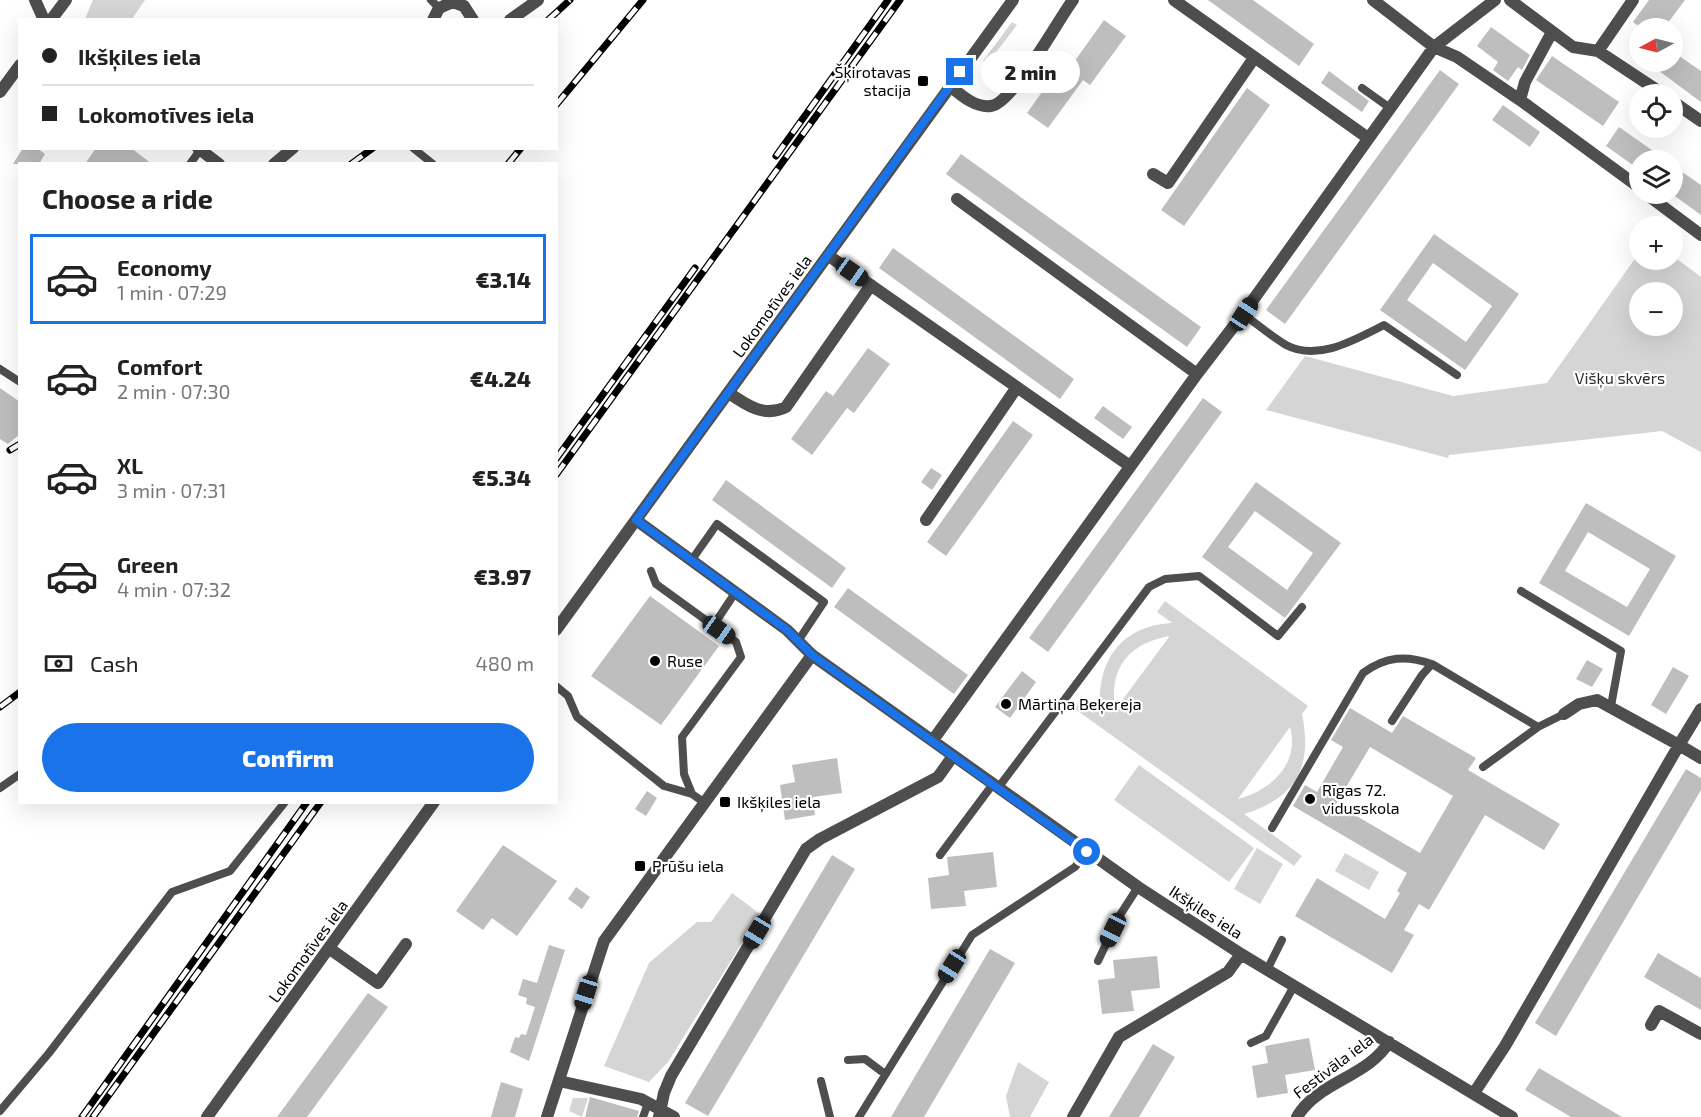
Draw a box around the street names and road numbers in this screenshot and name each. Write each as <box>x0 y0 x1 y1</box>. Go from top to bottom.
street label: Lokomotīves iela <box>728 251 815 361</box>
street label: Ikšķiles iela <box>1165 881 1247 944</box>
street label: Lokomotīves iela <box>264 896 351 1006</box>
street label: Festivāla iela <box>1289 1029 1377 1102</box>

